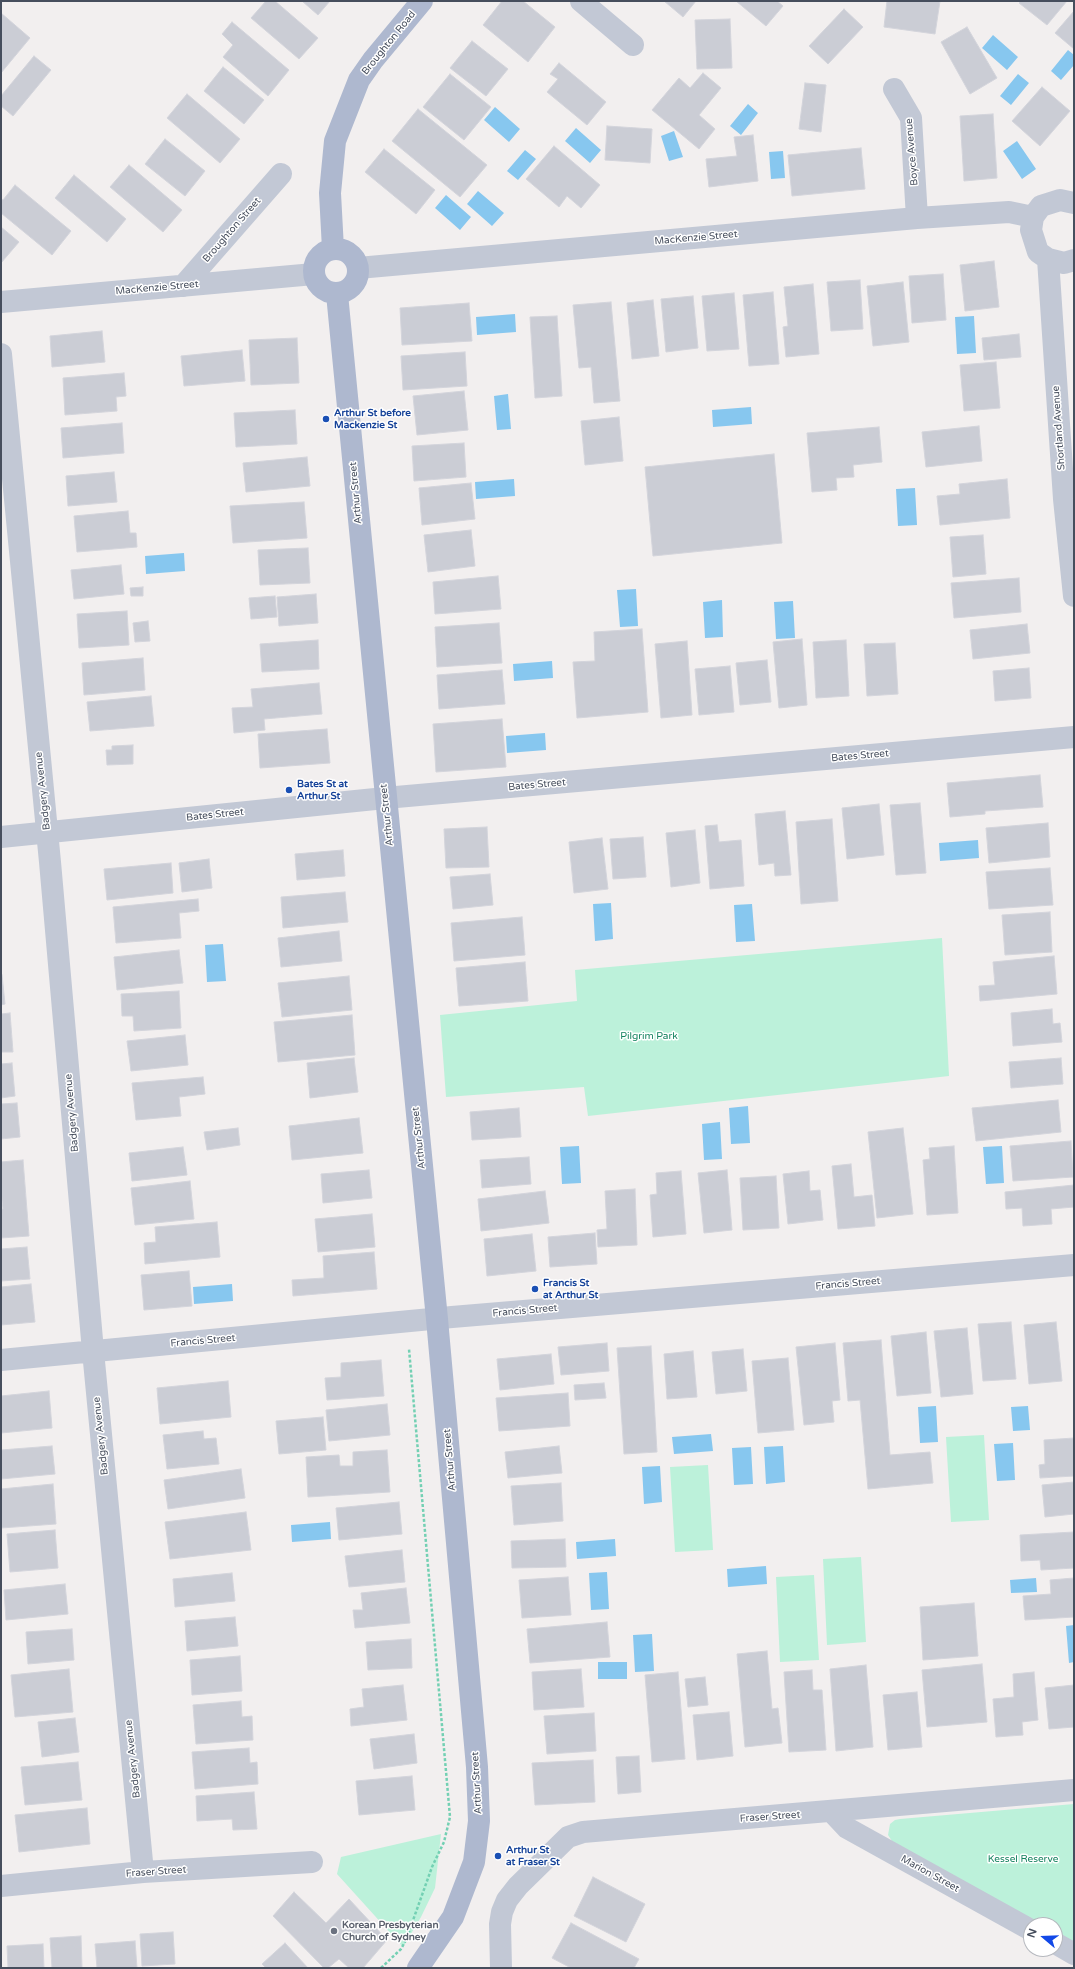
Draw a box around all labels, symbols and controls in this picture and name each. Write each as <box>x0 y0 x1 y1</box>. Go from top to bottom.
street label: Broughton Road <box>360 9 418 77</box>
street label: Boyce Avenue <box>903 118 921 186</box>
street label: Broughton Street <box>201 195 263 265</box>
street label: MacKenzie Street <box>654 228 738 248</box>
street label: MacKenzie Street <box>115 278 199 298</box>
street label: Shortland Avenue <box>1050 385 1068 471</box>
place label: Arthur St before Mackenzie St <box>334 407 411 430</box>
marker: Arthur St before Mackenzie St <box>321 414 331 424</box>
street label: Arthur Street <box>347 461 365 525</box>
street label: Bates Street <box>831 748 889 764</box>
street label: Badgery Avenue <box>33 751 53 831</box>
street label: Bates Street <box>508 777 566 793</box>
place label: Bates St at Arthur St <box>297 778 348 802</box>
street label: Arthur Street <box>378 783 396 847</box>
marker: Bates St at Arthur St <box>284 785 294 795</box>
street label: Bates Street <box>186 806 244 824</box>
park label: Pilgrim Park <box>620 1030 678 1042</box>
street label: Badgery Avenue <box>63 1073 81 1153</box>
street label: Arthur Street <box>410 1106 428 1170</box>
street label: Francis Street <box>815 1275 881 1293</box>
place label: Francis St at Arthur St <box>543 1277 598 1300</box>
marker: Francis St at Arthur St <box>530 1284 540 1294</box>
street label: Francis Street <box>492 1302 558 1320</box>
street label: Francis Street <box>170 1332 236 1350</box>
street label: Badgery Avenue <box>91 1396 111 1476</box>
street label: Arthur Street <box>441 1428 459 1492</box>
street label: Badgery Avenue <box>123 1719 143 1799</box>
street label: Arthur Street <box>469 1752 485 1814</box>
street label: Fraser Street <box>739 1809 801 1825</box>
place label: Arthur St at Fraser St <box>506 1844 560 1868</box>
marker: Arthur St at Fraser St <box>493 1851 503 1861</box>
street label: Marion Street <box>899 1853 961 1895</box>
park label: Kessel Reserve <box>988 1853 1058 1865</box>
street label: Fraser Street <box>125 1864 187 1880</box>
north arrow <box>1023 1917 1063 1957</box>
place label: Korean Presbyterian Church of Sydney <box>342 1919 438 1942</box>
marker: Korean Presbyterian Church of Sydney <box>329 1926 339 1936</box>
text: N <box>1025 1927 1040 1940</box>

